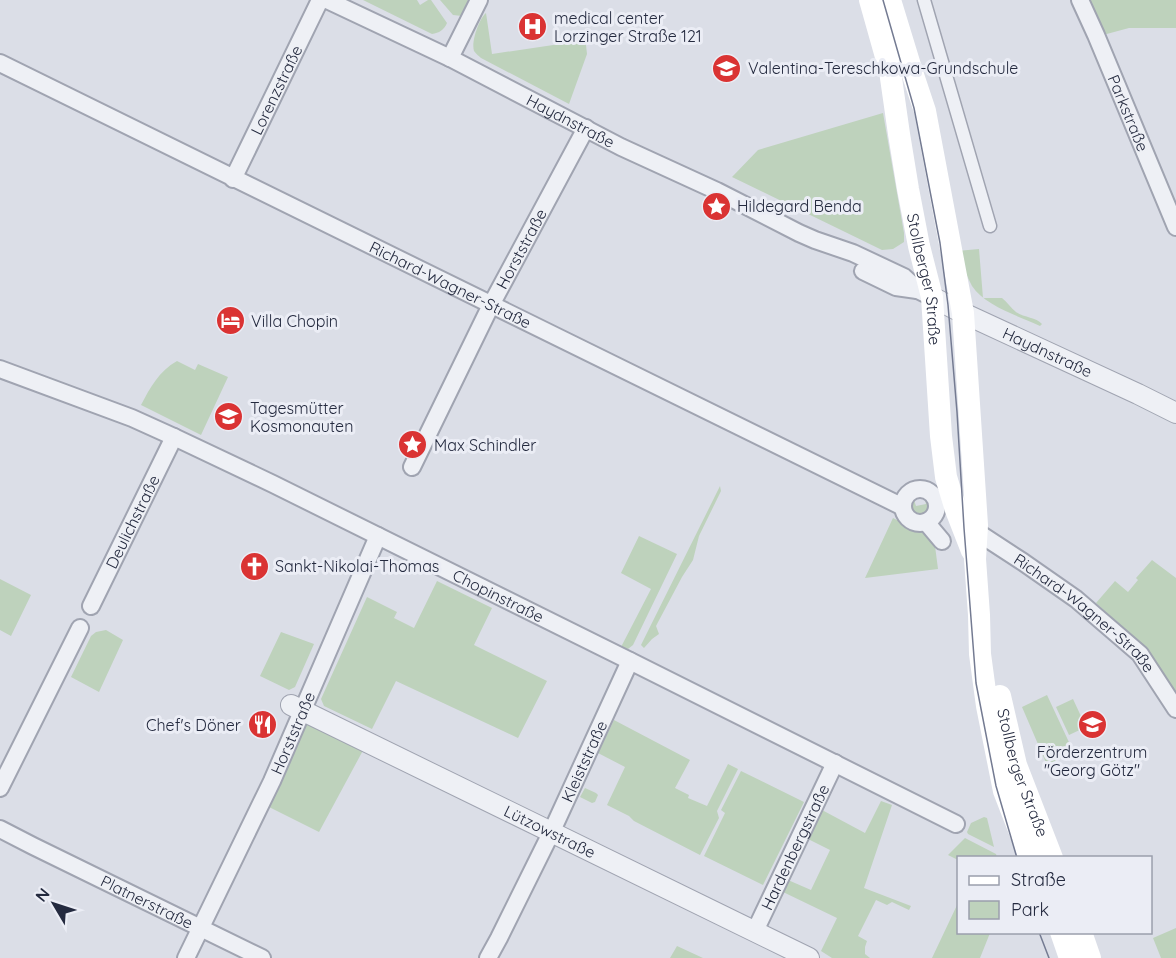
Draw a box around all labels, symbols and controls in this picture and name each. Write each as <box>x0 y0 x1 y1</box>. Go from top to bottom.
place label: medical center Lorzinger Straße 121 <box>554 8 702 46</box>
hospital icon: medical center Lorzinger Straße 121 <box>517 11 549 43</box>
street label: Lorenzstraße <box>246 42 307 138</box>
school or university icon: Valentina-Tereschkowa-Grundschule <box>711 52 743 84</box>
place label: Valentina-Tereschkowa-Grundschule <box>748 58 1018 78</box>
street label: Parkstraße <box>1104 72 1153 154</box>
street label: Haydnstraße <box>523 90 618 152</box>
place icon: Hildegard Benda <box>700 190 732 222</box>
place label: Hildegard Benda <box>737 196 862 216</box>
street label: Horststraße <box>492 205 551 292</box>
street label: Stollberger Straße <box>903 211 945 346</box>
street label: Richard-Wagner-Straße <box>366 237 535 333</box>
hotel icon: Villa Chopin <box>214 305 246 337</box>
place label: Villa Chopin <box>251 311 338 331</box>
street label: Haydnstraße <box>999 323 1096 381</box>
place label: Tagesmütter Kosmonauten <box>250 398 353 436</box>
school or university icon: Tagesmütter Kosmonauten <box>213 401 245 433</box>
place icon: Max Schindler <box>397 429 429 461</box>
place label: Max Schindler <box>434 435 537 455</box>
street label: Deulichstraße <box>101 472 164 572</box>
street label: Richard-Wagner-Straße <box>1010 549 1159 676</box>
church icon: Sankt-Nikolai-Thomas <box>238 550 270 582</box>
place label: Sankt-Nikolai-Thomas <box>275 556 439 576</box>
street label: Chopinstraße <box>450 565 547 627</box>
street label: Horststraße <box>266 689 319 777</box>
street label: Stollberger Straße <box>993 706 1053 840</box>
school or university icon: Förderzentrum "Georg Götz" <box>1076 708 1108 740</box>
restaurant icon: Chef's Döner <box>246 709 278 741</box>
place label: Chef's Döner <box>146 715 241 735</box>
street label: Kleiststraße <box>557 717 611 805</box>
place label: Förderzentrum "Georg Götz" <box>1037 742 1147 780</box>
street label: Hardenbergstraße <box>757 781 833 913</box>
street label: Lützowstraße <box>501 801 599 862</box>
legend <box>957 856 1152 934</box>
text: Straße <box>1011 868 1066 891</box>
street label: Platnerstraße <box>98 871 196 933</box>
north arrow <box>24 874 84 934</box>
text: N <box>31 884 54 905</box>
text: Park <box>1011 898 1049 921</box>

